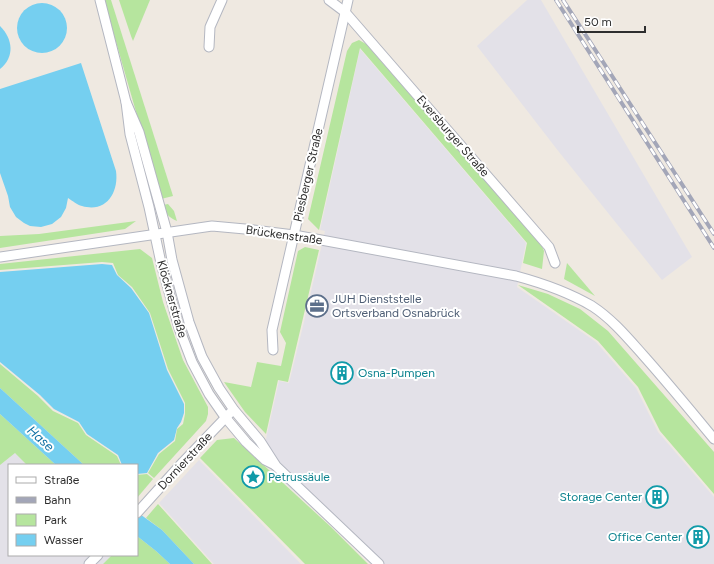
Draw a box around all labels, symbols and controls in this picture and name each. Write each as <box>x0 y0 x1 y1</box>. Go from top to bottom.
scale bar <box>578 8 645 34</box>
text: 50 m <box>584 15 612 29</box>
street label: Eversburger Straße <box>414 92 492 180</box>
street label: Piesberger Straße <box>290 126 326 223</box>
street label: Brückenstraße <box>245 223 324 247</box>
street label: Klöcknerstraße <box>154 259 190 340</box>
place label: JUH Dienststelle Ortsverband Osnabrück <box>332 292 460 320</box>
office icon: JUH Dienststelle Ortsverband Osnabrück <box>304 293 330 319</box>
building icon: Osna-Pumpen <box>329 360 355 386</box>
place label: Osna-Pumpen <box>358 366 435 380</box>
water label: Hase <box>24 423 57 454</box>
street label: Dornierstraße <box>155 429 215 492</box>
legend <box>8 464 138 556</box>
place icon: Petrussäule <box>240 464 266 490</box>
place label: Petrussäule <box>268 470 330 484</box>
text: Straße <box>44 473 80 487</box>
building icon: Storage Center <box>644 484 670 510</box>
place label: Storage Center <box>559 490 642 504</box>
text: Bahn <box>44 493 71 507</box>
text: Park <box>44 513 67 527</box>
building icon: Office Center <box>685 524 711 550</box>
place label: Office Center <box>608 530 682 544</box>
text: Wasser <box>44 533 83 547</box>

